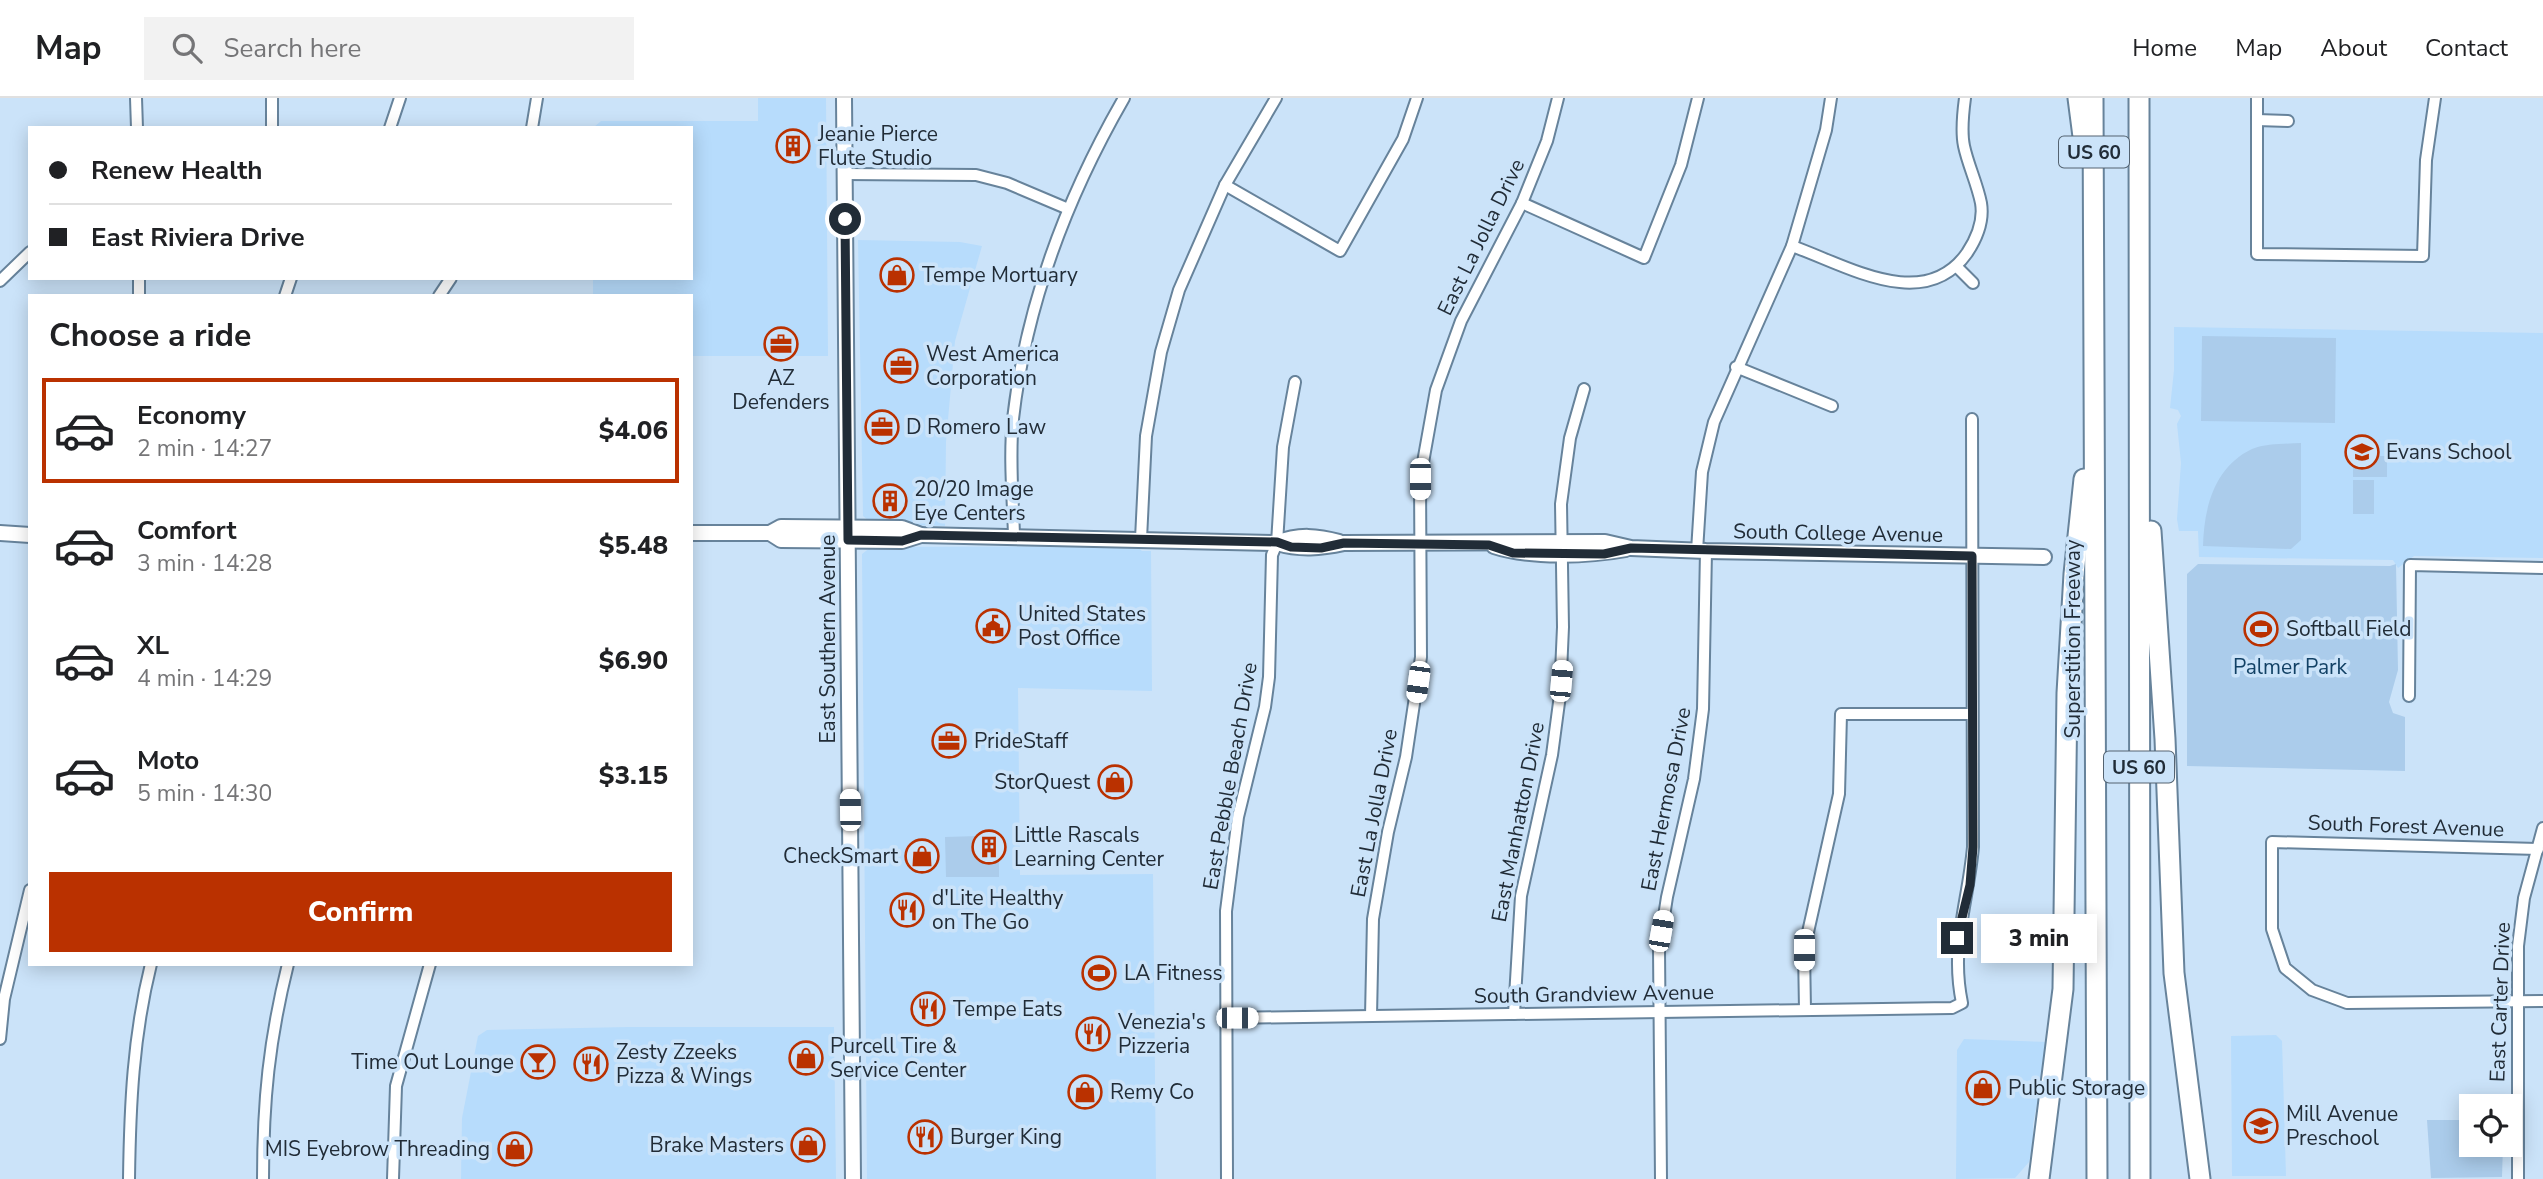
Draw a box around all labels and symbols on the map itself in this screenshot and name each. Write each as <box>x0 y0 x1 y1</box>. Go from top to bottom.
place label: Jeanie Pierce Flute Studio <box>817 120 938 172</box>
building icon: Jeanie Pierce Flute Studio <box>774 127 812 165</box>
road number: US 60 <box>2059 136 2129 168</box>
street label: East La Jolla Drive <box>1431 154 1531 320</box>
route start <box>829 203 861 235</box>
shop icon: Tempe Mortuary <box>878 256 916 294</box>
place label: Tempe Mortuary <box>922 261 1078 289</box>
office icon: AZ Defenders <box>762 325 800 363</box>
place label: West America Corporation <box>926 340 1059 392</box>
office icon: West America Corporation <box>882 347 920 385</box>
place label: AZ Defenders <box>732 364 830 416</box>
office icon: D Romero Law <box>863 408 901 446</box>
place label: D Romero Law <box>906 413 1046 441</box>
school or university icon: Evans School <box>2343 433 2381 471</box>
place label: Evans School <box>2386 438 2512 466</box>
car <box>1410 458 1431 500</box>
place label: 20/20 Image Eye Centers <box>914 475 1034 527</box>
building icon: 20/20 Image Eye Centers <box>871 482 909 520</box>
street label: South College Avenue <box>1733 517 1943 549</box>
street label: East Southern Avenue <box>814 534 842 744</box>
street label: Superstition Freeway <box>2059 539 2087 739</box>
place label: United States Post Office <box>1018 600 1146 652</box>
public building icon: United States Post Office <box>974 607 1012 645</box>
sports icon: Softball Field <box>2242 610 2280 648</box>
place label: Softball Field <box>2286 615 2411 643</box>
park label: Palmer Park <box>2233 653 2348 681</box>
car <box>1549 659 1574 703</box>
street label: East Pebble Beach Drive <box>1196 660 1264 892</box>
car <box>1405 660 1432 704</box>
street label: East Hermosa Drive <box>1634 705 1698 893</box>
street label: East Manhatton Drive <box>1485 720 1551 924</box>
office icon: PrideStaff <box>930 722 968 760</box>
street label: East La Jolla Drive <box>1344 726 1404 900</box>
place label: PrideStaff <box>974 727 1069 755</box>
road number: US 60 <box>2104 752 2174 782</box>
shop icon: StorQuest <box>1096 763 1134 801</box>
place label: StorQuest <box>994 768 1091 796</box>
car <box>840 789 861 831</box>
street label: South Forest Avenue <box>2307 809 2505 843</box>
place label: Little Rascals Learning Center <box>1014 821 1164 873</box>
building icon: Little Rascals Learning Center <box>970 828 1008 866</box>
shop icon: CheckSmart <box>903 837 941 875</box>
place label: CheckSmart <box>783 842 899 870</box>
place label: d'Lite Healthy on The Go <box>932 884 1063 936</box>
restaurant icon: d'Lite Healthy on The Go <box>888 891 926 929</box>
car <box>1648 908 1675 954</box>
callout: 3 min <box>1982 914 2097 962</box>
route end <box>1941 922 1973 954</box>
street label: East Carter Drive <box>2483 922 2517 1082</box>
car <box>1794 929 1815 971</box>
sports icon: LA Fitness <box>1080 954 1118 992</box>
place label: LA Fitness <box>1124 959 1223 987</box>
street label: South Grandview Avenue <box>1474 978 1714 1010</box>
restaurant icon: Tempe Eats <box>909 990 947 1028</box>
place label: Tempe Eats <box>953 995 1063 1023</box>
place label: Venezia's Pizzeria <box>1117 1008 1206 1060</box>
car <box>1217 1008 1259 1029</box>
restaurant icon: Venezia's Pizzeria <box>1074 1015 1112 1053</box>
place label: Purcell Tire & Service Center <box>830 1032 967 1084</box>
place label: Zesty Zzeeks Pizza & Wings <box>616 1038 752 1090</box>
shop icon: Purcell Tire & Service Center <box>787 1039 825 1077</box>
bar icon: Time Out Lounge <box>519 1043 557 1081</box>
restaurant icon: Zesty Zzeeks Pizza & Wings <box>572 1045 610 1083</box>
place label: Time Out Lounge <box>351 1048 514 1076</box>
shop icon: Public Storage <box>1964 1069 2002 1107</box>
shop icon: Remy Co <box>1066 1073 1104 1111</box>
place label: Public Storage <box>2008 1074 2145 1102</box>
place label: Remy Co <box>1110 1078 1194 1106</box>
place label: Mill Avenue Preschool <box>2286 1100 2398 1152</box>
school or university icon: Mill Avenue Preschool <box>2242 1107 2280 1145</box>
restaurant icon: Burger King <box>906 1118 944 1156</box>
place label: Burger King <box>950 1123 1062 1151</box>
shop icon: Brake Masters <box>789 1126 827 1164</box>
shop icon: MIS Eyebrow Threading <box>496 1130 534 1168</box>
place label: Brake Masters <box>649 1131 784 1159</box>
place label: MIS Eyebrow Threading <box>265 1135 490 1163</box>

